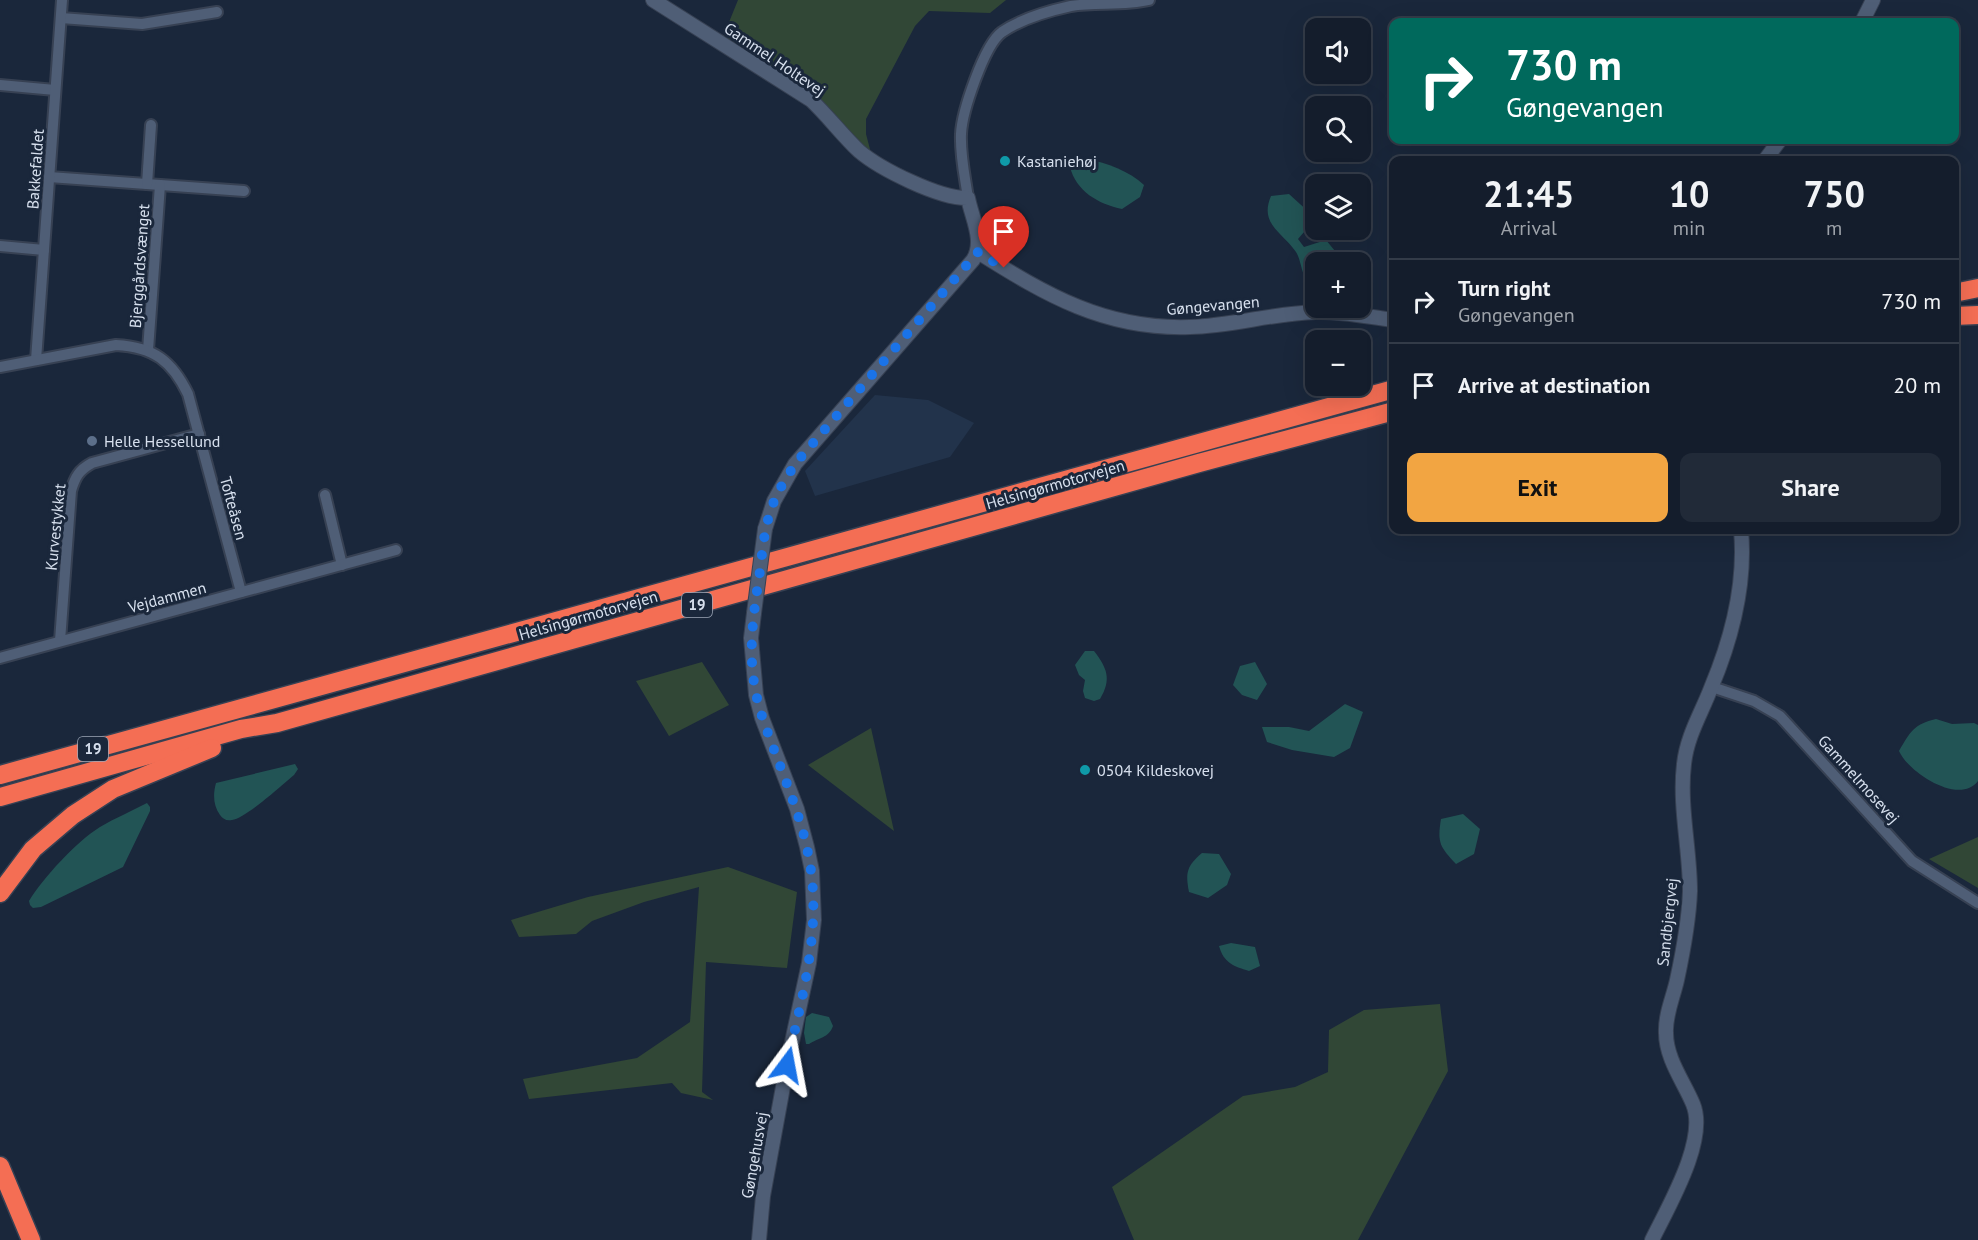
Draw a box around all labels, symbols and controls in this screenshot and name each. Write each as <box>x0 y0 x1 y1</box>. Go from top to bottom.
street label: Gammel Holtevej <box>721 18 829 100</box>
map controls <box>1305 18 1371 396</box>
button: sound <box>1305 18 1371 84</box>
text: 730 m <box>1506 37 1622 92</box>
icon: right <box>1407 42 1485 120</box>
text: Gøngevangen <box>1506 90 1664 124</box>
button: search <box>1305 96 1371 162</box>
street label: Bakkefaldet <box>22 128 48 210</box>
place label: Kastaniehøj <box>1017 151 1097 171</box>
marker: Kastaniehøj <box>998 154 1012 168</box>
text: 21:45 <box>1483 170 1574 217</box>
text: 10 <box>1669 170 1709 217</box>
text: 750 <box>1804 170 1865 217</box>
button: layers <box>1305 174 1371 240</box>
street label: Bjerggårdsvænget <box>125 203 153 329</box>
pin <box>978 206 1029 268</box>
icon: arrive <box>987 215 1020 248</box>
text: Arrival <box>1501 215 1557 241</box>
text: min <box>1673 215 1705 241</box>
text: m <box>1826 215 1842 241</box>
button: + <box>1305 252 1371 318</box>
text: Turn right <box>1458 274 1550 302</box>
icon: right <box>1407 285 1440 318</box>
text: 730 m <box>1881 287 1941 315</box>
street label: Gøngevangen <box>1166 291 1260 319</box>
text: Gøngevangen <box>1458 302 1575 328</box>
button: − <box>1305 330 1371 396</box>
icon: arrive <box>1407 369 1440 402</box>
text: Arrive at destination <box>1458 371 1650 399</box>
text: 20 m <box>1893 371 1941 399</box>
place label: Helle Hessellund <box>104 431 220 451</box>
marker: Helle Hessellund <box>85 434 99 448</box>
button: Exit <box>1407 453 1668 522</box>
button: Share <box>1680 453 1941 522</box>
street label: Helsingørmotorvejen <box>983 455 1127 513</box>
street label: Tofteåsen <box>216 474 252 542</box>
street label: Kurvestykket <box>40 482 70 571</box>
street label: Vejdammen <box>125 577 208 617</box>
street label: Helsingørmotorvejen <box>516 586 660 644</box>
road number: 19 <box>682 593 712 617</box>
street label: Gammelmosevej <box>1814 730 1904 828</box>
road number: 19 <box>78 737 108 761</box>
place label: 0504 Kildeskovej <box>1097 760 1214 780</box>
marker: 0504 Kildeskovej <box>1078 763 1092 777</box>
street label: Sandbjergvej <box>1652 877 1682 967</box>
position arrow <box>755 1033 819 1097</box>
street label: Gøngehusvej <box>737 1110 771 1200</box>

